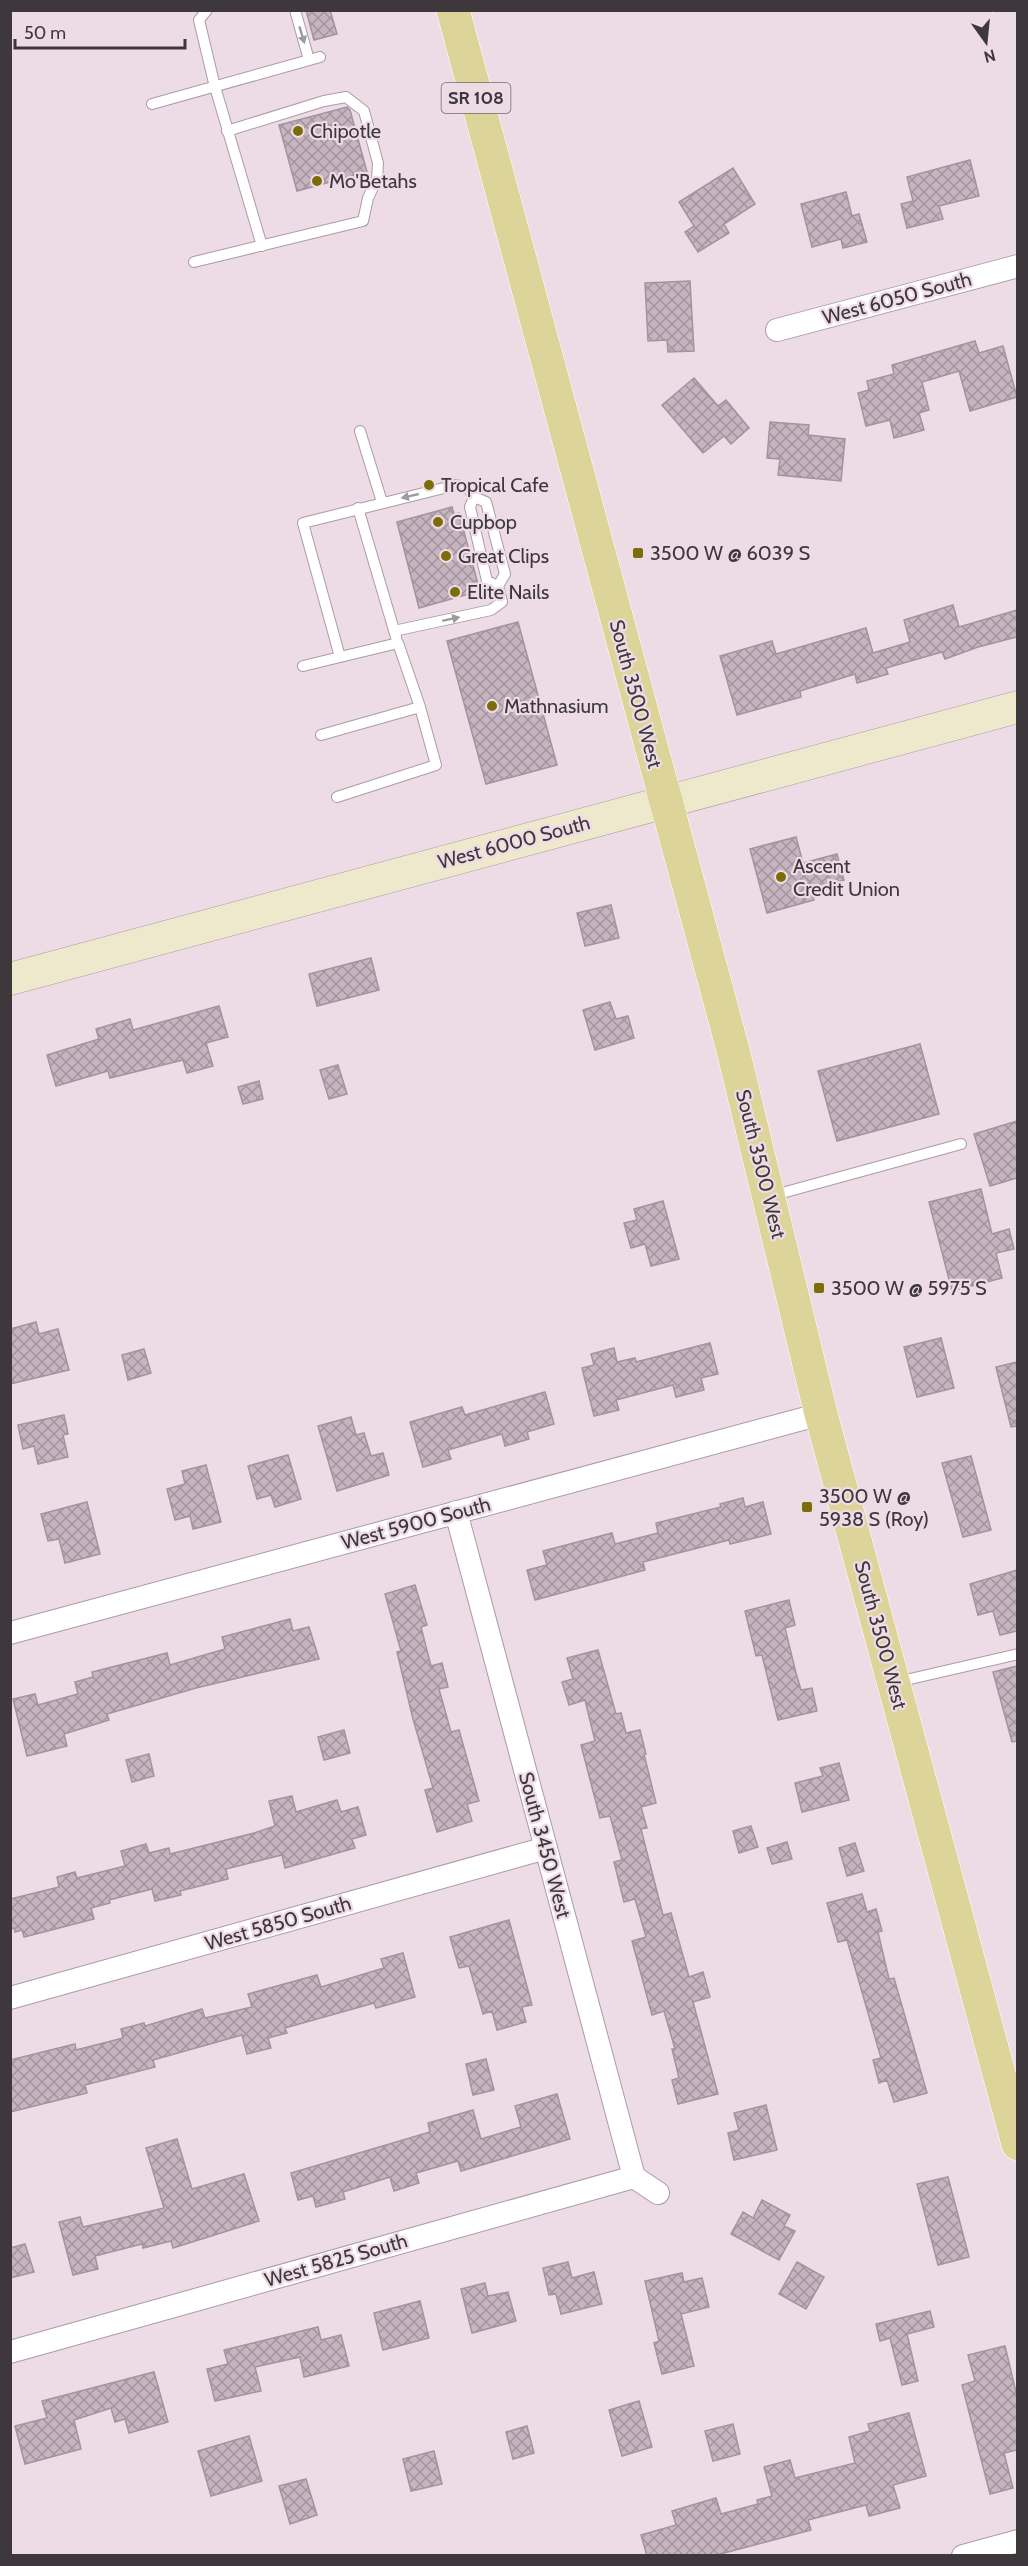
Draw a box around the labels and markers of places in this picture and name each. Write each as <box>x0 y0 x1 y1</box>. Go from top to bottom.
place label: Chipotle <box>310 119 381 143</box>
marker: Chipotle <box>291 124 305 138</box>
place label: Mo'Betahs <box>329 169 417 193</box>
marker: Mo'Betahs <box>310 174 324 188</box>
place label: Tropical Cafe <box>441 473 549 497</box>
marker: Tropical Cafe <box>422 478 436 492</box>
place label: Cupbop <box>450 510 517 534</box>
marker: Cupbop <box>431 515 445 529</box>
place label: 3500 W @ 6039 S <box>650 541 810 565</box>
place label: Great Clips <box>458 544 549 568</box>
marker: 3500 W @ 6039 S <box>631 546 645 560</box>
marker: Great Clips <box>439 549 453 563</box>
place label: Elite Nails <box>467 580 549 604</box>
marker: Elite Nails <box>448 585 462 599</box>
place label: Mathnasium <box>504 694 608 718</box>
marker: Mathnasium <box>485 699 499 713</box>
place label: Ascent Credit Union <box>793 854 900 901</box>
marker: Ascent Credit Union <box>774 870 788 884</box>
place label: 3500 W @ 5975 S <box>831 1276 987 1300</box>
marker: 3500 W @ 5975 S <box>812 1281 826 1295</box>
place label: 3500 W @ 5938 S (Roy) <box>819 1484 929 1531</box>
marker: 3500 W @ 5938 S (Roy) <box>800 1500 814 1514</box>

